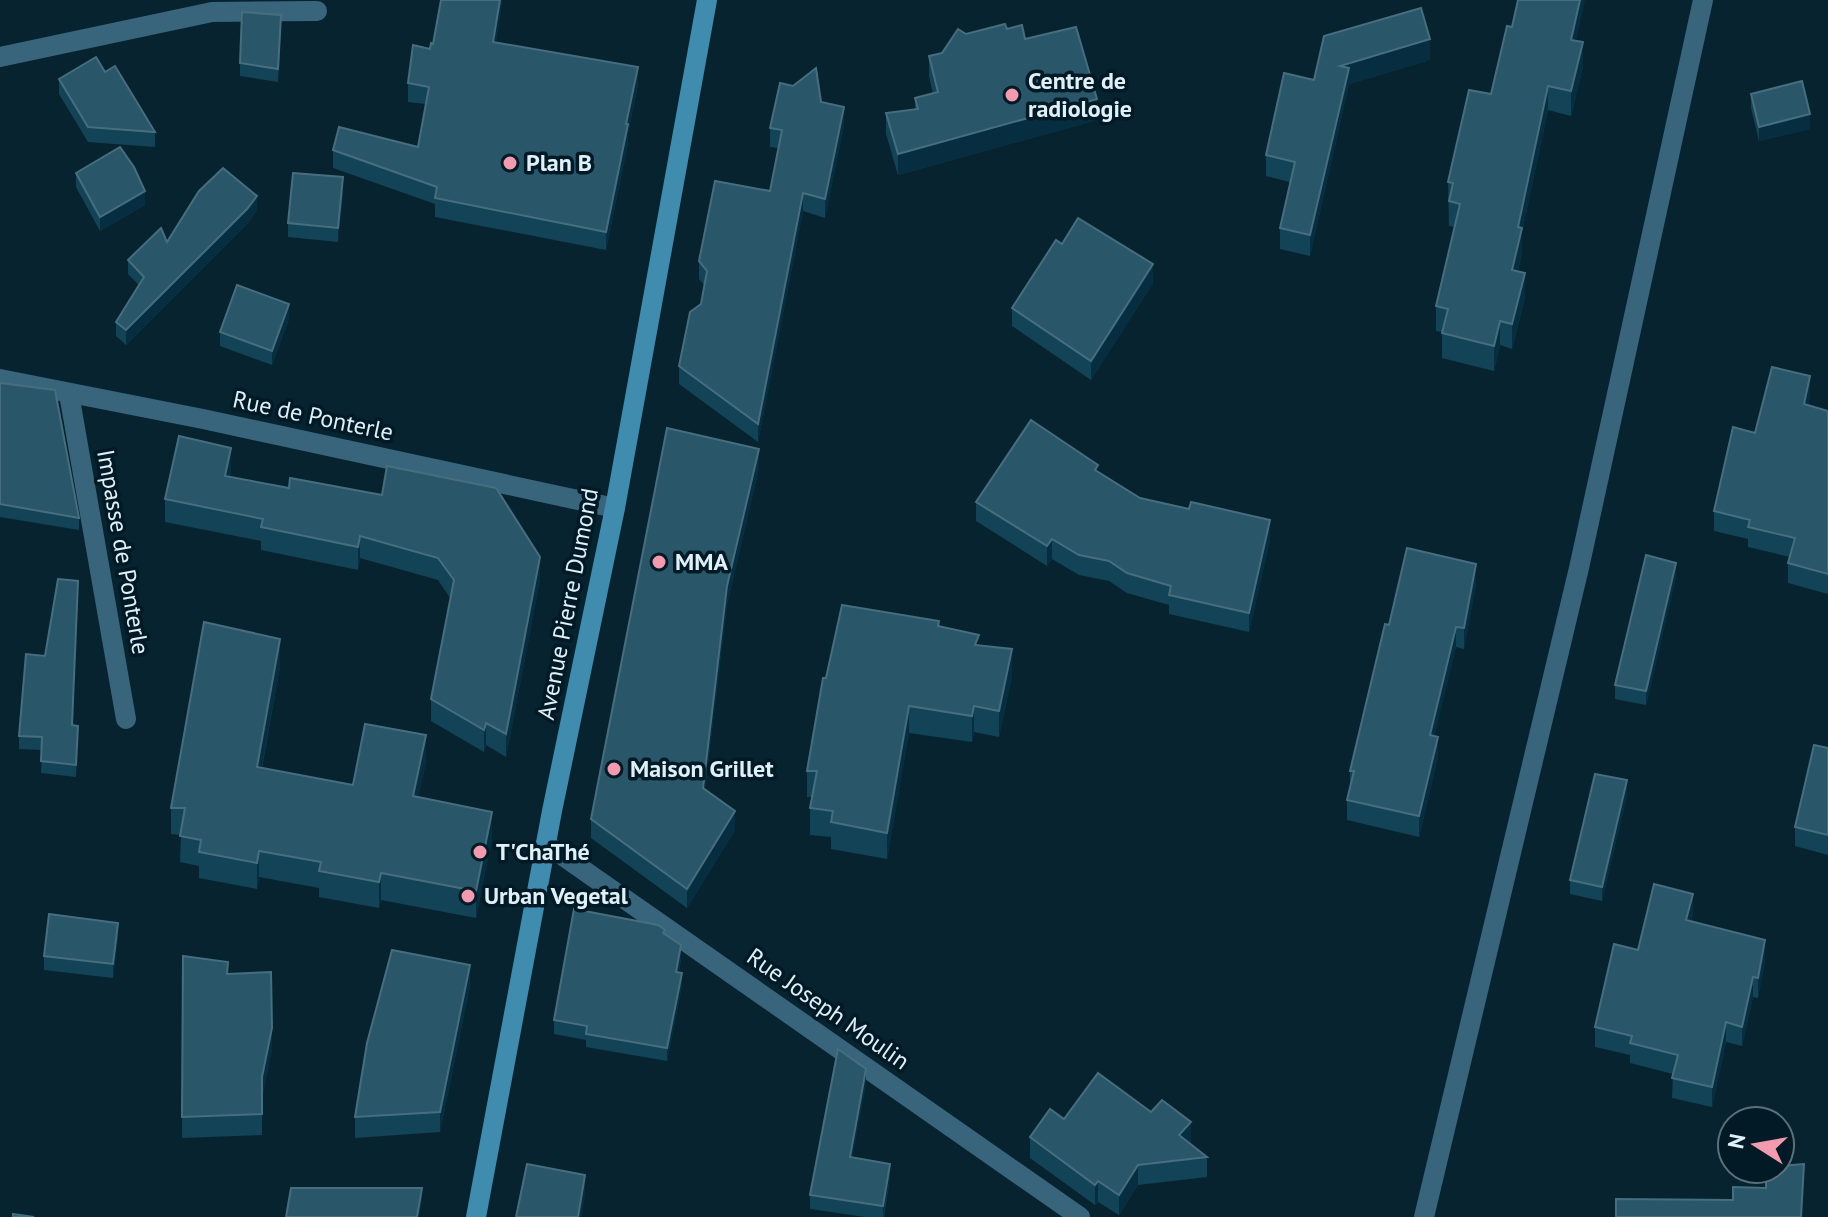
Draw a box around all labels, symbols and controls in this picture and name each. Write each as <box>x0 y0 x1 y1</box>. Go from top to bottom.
place label: Centre de radiologie <box>1028 65 1132 124</box>
marker: Centre de radiologie <box>1003 86 1021 104</box>
place label: Plan B <box>526 147 592 178</box>
marker: Plan B <box>501 154 519 172</box>
street label: Rue de Ponterle <box>230 383 396 448</box>
street label: Impasse de Ponterle <box>90 447 157 657</box>
street label: Avenue Pierre Dumond <box>530 485 605 722</box>
place label: MMA <box>675 546 728 577</box>
marker: MMA <box>650 553 668 571</box>
place label: Maison Grillet <box>630 753 774 784</box>
marker: Maison Grillet <box>605 760 623 778</box>
place label: T'ChaThé <box>496 836 590 867</box>
marker: T'ChaThé <box>471 843 489 861</box>
place label: Urban Vegetal <box>484 880 629 911</box>
marker: Urban Vegetal <box>459 887 477 905</box>
street label: Rue Joseph Moulin <box>741 941 916 1076</box>
north arrow <box>1716 1105 1796 1185</box>
text: N <box>1721 1131 1751 1151</box>

